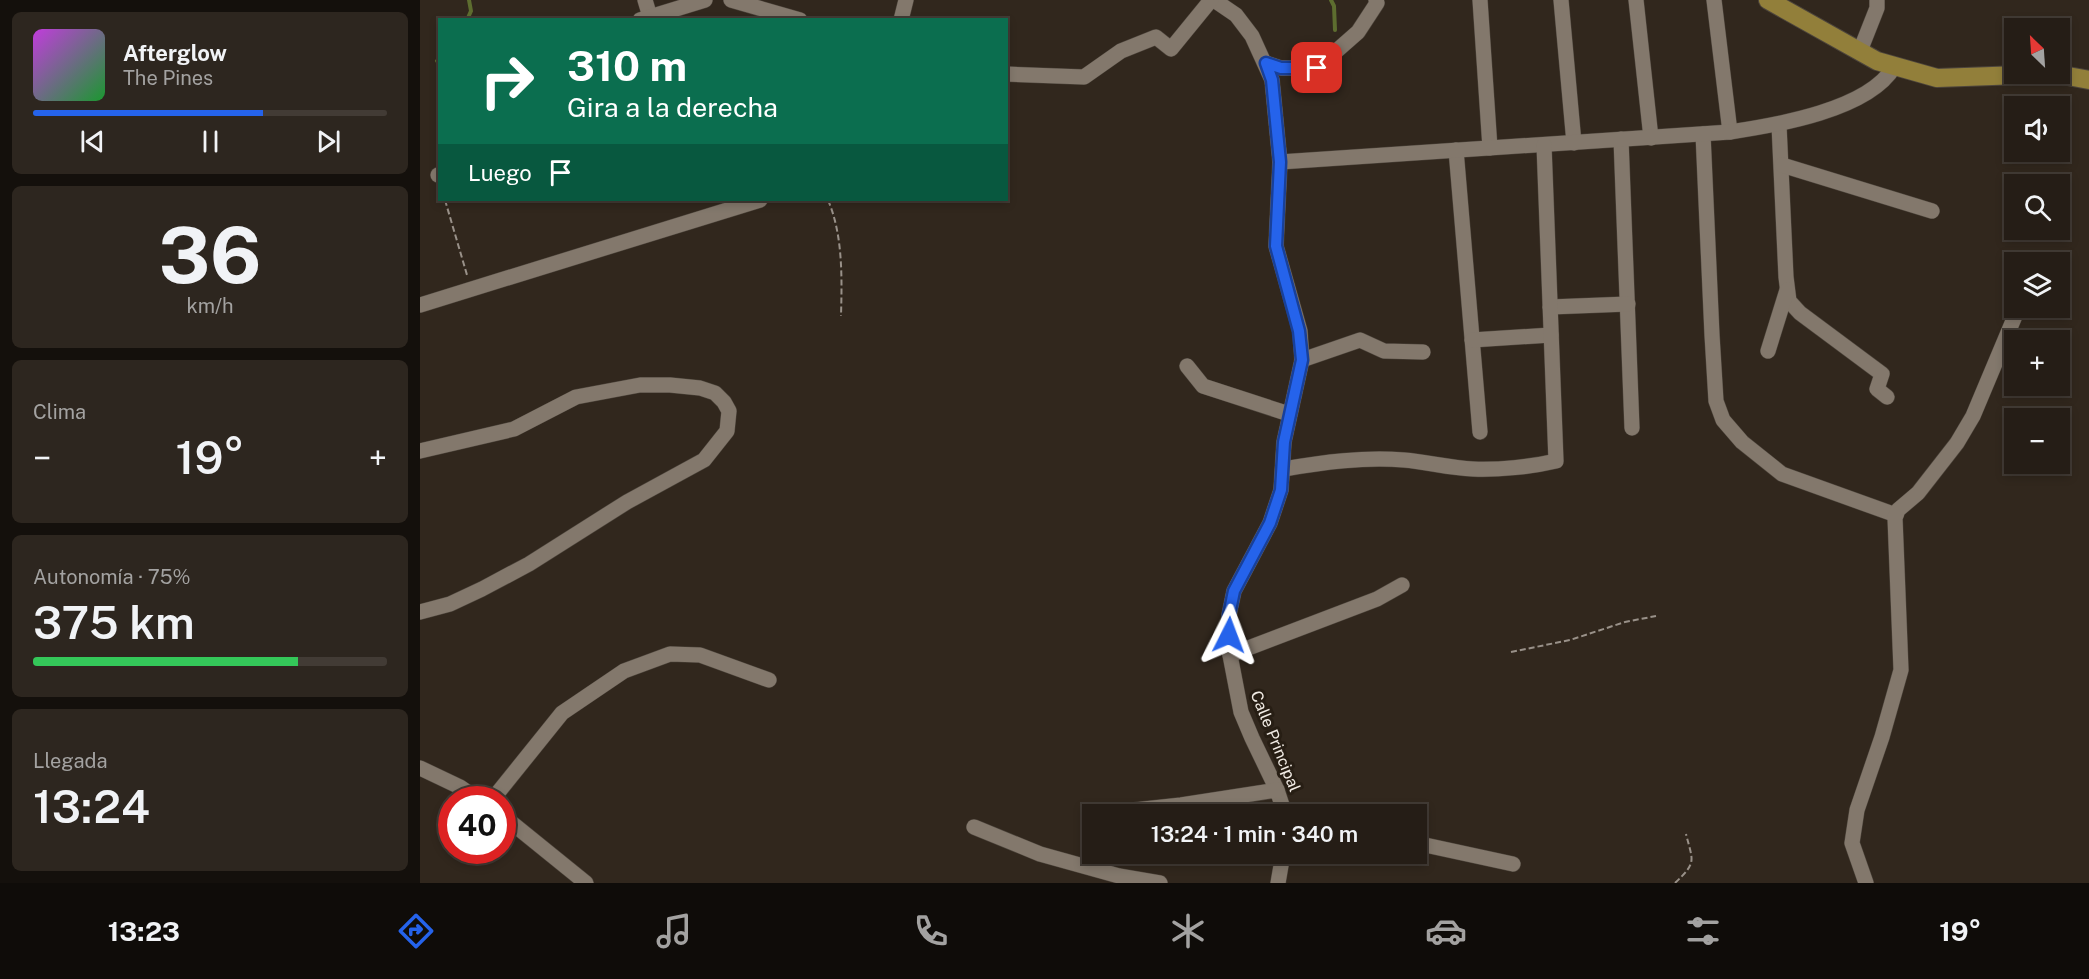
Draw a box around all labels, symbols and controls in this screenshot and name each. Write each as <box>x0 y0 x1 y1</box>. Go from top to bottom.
north arrow <box>2004 18 2070 84</box>
map controls <box>2004 18 2070 474</box>
text: Afterglow <box>123 40 227 66</box>
text: 310 m <box>567 41 687 90</box>
icon: right <box>468 42 546 120</box>
pin <box>1291 42 1342 93</box>
icon: arrive <box>1300 51 1333 84</box>
text: The Pines <box>123 66 213 90</box>
text: Gira a la derecha <box>567 91 778 123</box>
button: sound <box>2004 96 2070 162</box>
icon: previous <box>76 125 109 158</box>
icon: pause <box>194 125 227 158</box>
icon: next <box>312 125 345 158</box>
icon: arrive <box>544 156 577 189</box>
text: Luego <box>468 160 532 186</box>
button: search <box>2004 174 2070 240</box>
text: 36 <box>158 209 262 301</box>
button: layers <box>2004 252 2070 318</box>
text: km/h <box>186 294 234 318</box>
button: + <box>2004 330 2070 396</box>
text: Clima <box>33 400 86 424</box>
button: − <box>2004 408 2070 474</box>
text: 19° <box>176 431 244 484</box>
text: − <box>33 439 51 477</box>
text: + <box>369 439 387 477</box>
text: Autonomía · 75% <box>33 565 191 589</box>
text: 375 km <box>33 596 195 649</box>
position arrow <box>1197 603 1261 667</box>
street label: Calle Principal <box>1247 688 1304 795</box>
text: Llegada <box>33 749 108 773</box>
text: 13:24 <box>33 780 150 833</box>
speed limit sign: 40 <box>438 786 516 864</box>
text: 13:24 · 1 min · 340 m <box>1151 821 1358 847</box>
icon: directions <box>395 910 437 952</box>
icon: music <box>653 910 695 952</box>
icon: phone <box>910 910 952 952</box>
icon: climate <box>1167 910 1209 952</box>
icon: car <box>1425 910 1467 952</box>
icon: filters <box>1682 910 1724 952</box>
text: 13:23 <box>108 915 180 947</box>
text: 19° <box>1939 915 1981 947</box>

